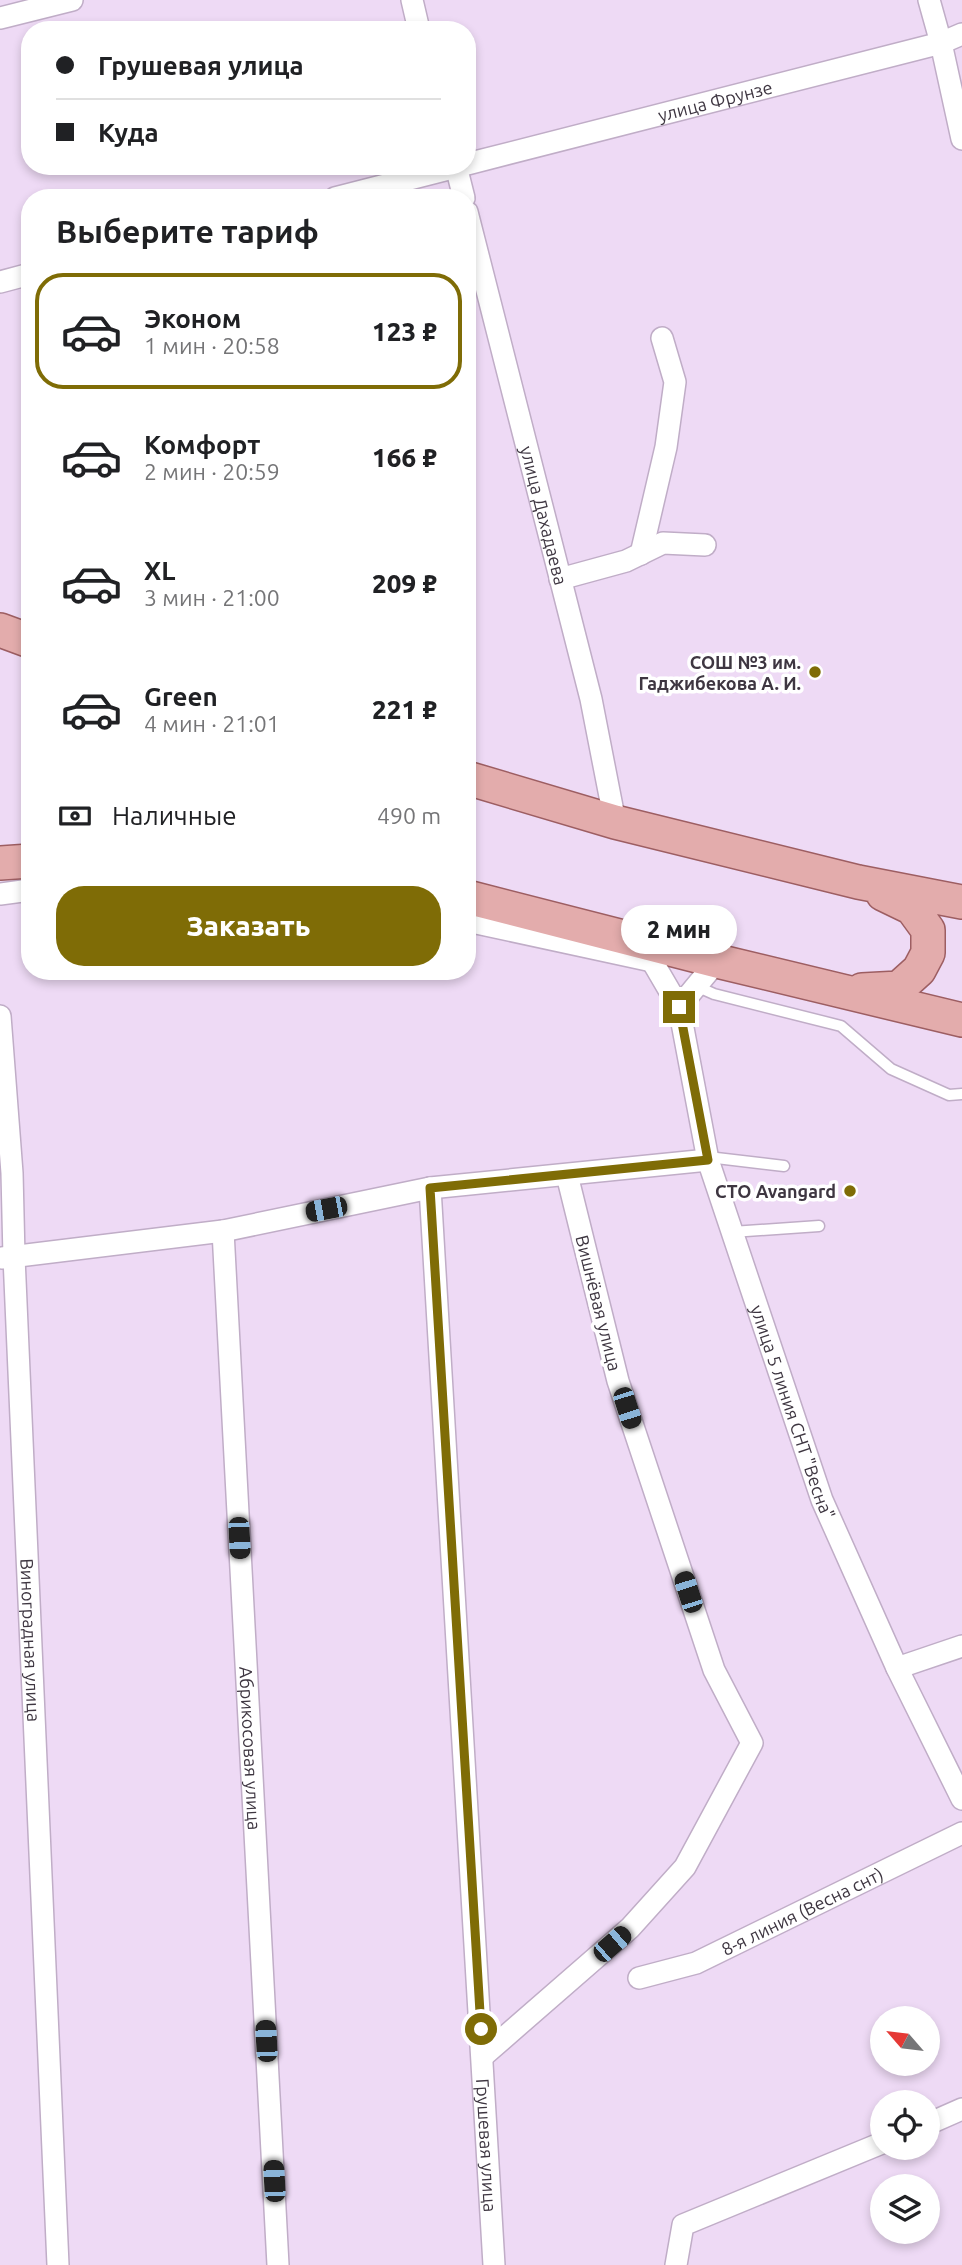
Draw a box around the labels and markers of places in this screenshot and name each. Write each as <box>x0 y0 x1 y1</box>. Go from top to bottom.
place label: СОШ №3 им. Гаджибекова А. И. <box>638 652 801 693</box>
marker: СОШ №3 им. Гаджибекова А. И. <box>807 664 823 680</box>
place label: СТО Avangard <box>715 1181 836 1201</box>
marker: СТО Avangard <box>842 1183 858 1199</box>

